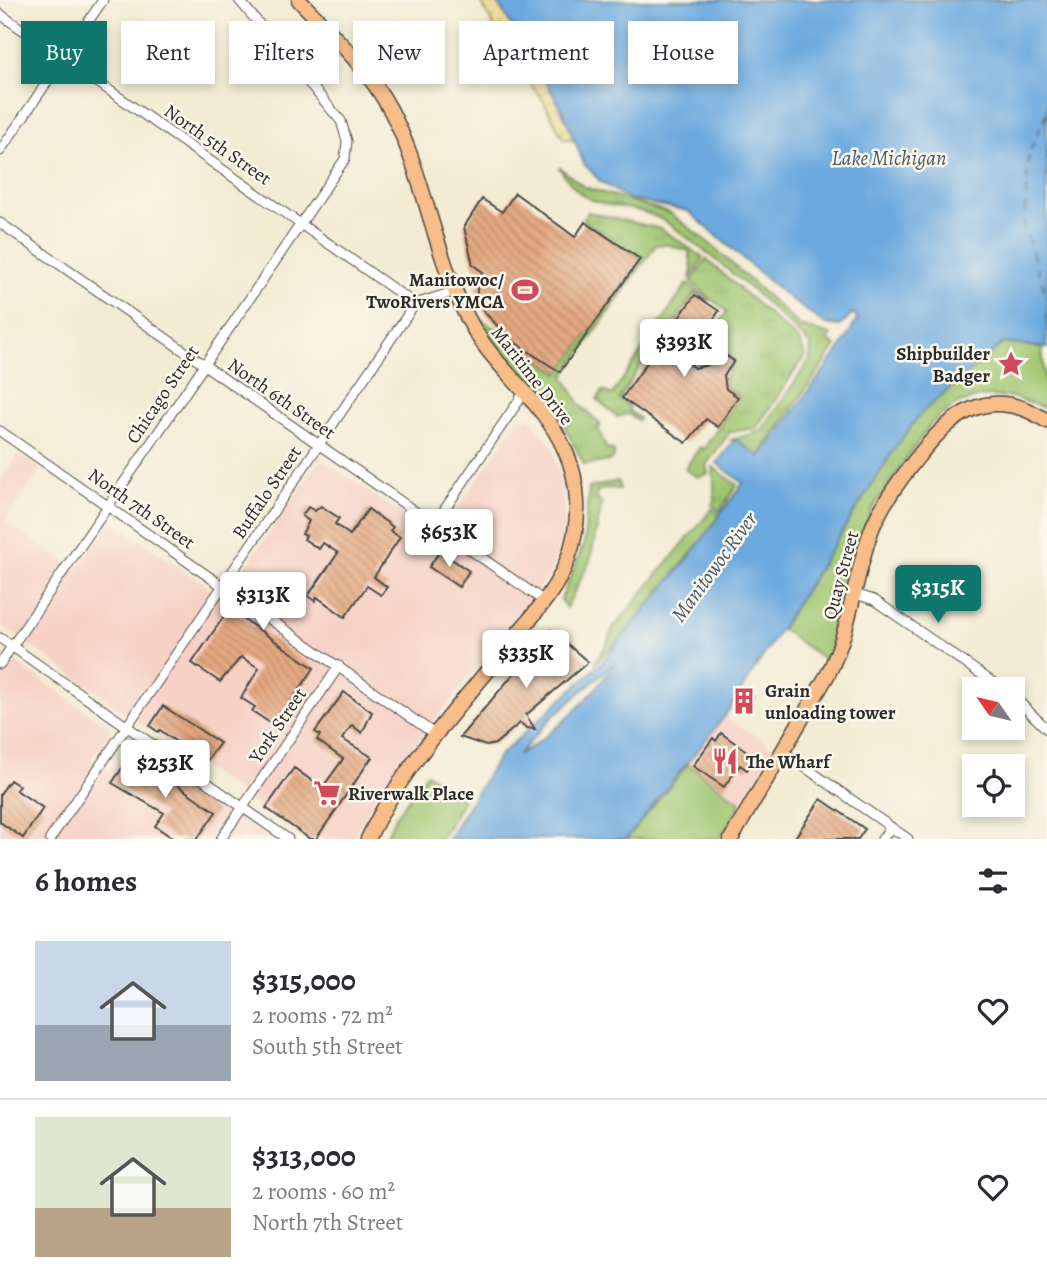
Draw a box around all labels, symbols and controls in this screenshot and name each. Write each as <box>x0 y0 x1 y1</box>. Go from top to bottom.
chip: Buy <box>21 21 107 84</box>
chip: Rent <box>121 21 215 84</box>
chip: Filters <box>229 21 339 84</box>
chip: New <box>353 21 445 84</box>
chip: Apartment <box>459 21 614 84</box>
chip: House <box>628 21 738 84</box>
street label: North 5th Street <box>159 98 276 191</box>
water label: Lake Michigan <box>832 144 946 172</box>
place label: Manitowoc/ TwoRivers YMCA <box>366 267 505 315</box>
sports icon: Manitowoc/ TwoRivers YMCA <box>510 275 540 305</box>
street label: Maritime Drive <box>485 320 579 431</box>
pin: $393K <box>635 320 733 379</box>
text: $393K <box>656 326 712 357</box>
street label: Chicago Street <box>120 340 205 449</box>
place label: Shipbuilder Badger <box>896 341 990 389</box>
place icon: Shipbuilder Badger <box>996 349 1026 379</box>
street label: North 6th Street <box>222 352 340 446</box>
street label: Buffalo Street <box>226 441 307 544</box>
street label: North 7th Street <box>83 462 200 555</box>
water label: Manitowoc River <box>665 506 764 628</box>
pin: $653K <box>400 510 498 569</box>
text: $653K <box>421 516 477 547</box>
street label: Quay Street <box>817 528 865 623</box>
pin: $315K <box>889 566 987 625</box>
pin: $313K <box>214 572 312 632</box>
text: $315K <box>911 572 965 603</box>
text: $313K <box>236 579 290 610</box>
pin: $335K <box>477 630 575 690</box>
text: $335K <box>498 637 554 668</box>
north arrow <box>962 677 1026 740</box>
map controls <box>962 677 1025 817</box>
place label: Grain unloading tower <box>765 678 896 726</box>
street label: York Street <box>242 683 313 769</box>
building icon: Grain unloading tower <box>729 686 759 716</box>
pin: $253K <box>116 740 214 800</box>
restaurant icon: The Wharf <box>710 746 740 776</box>
text: $253K <box>137 747 193 778</box>
place label: The Wharf <box>746 749 832 775</box>
button: locate <box>962 754 1025 817</box>
supermarket icon: Riverwalk Place <box>312 778 342 808</box>
place label: Riverwalk Place <box>348 781 474 807</box>
text: 6 homes <box>35 861 137 901</box>
icon: filters <box>974 862 1012 900</box>
text: $315,000 <box>252 960 356 1000</box>
icon: home <box>91 969 175 1053</box>
icon: heart <box>974 992 1012 1030</box>
text: 2 rooms · 72 m² <box>252 1000 393 1031</box>
text: South 5th Street <box>252 1031 403 1062</box>
text: $313,000 <box>252 1136 356 1176</box>
icon: home <box>91 1145 175 1229</box>
icon: heart <box>974 1168 1012 1206</box>
text: 2 rooms · 60 m² <box>252 1176 395 1207</box>
text: North 7th Street <box>252 1207 403 1238</box>

